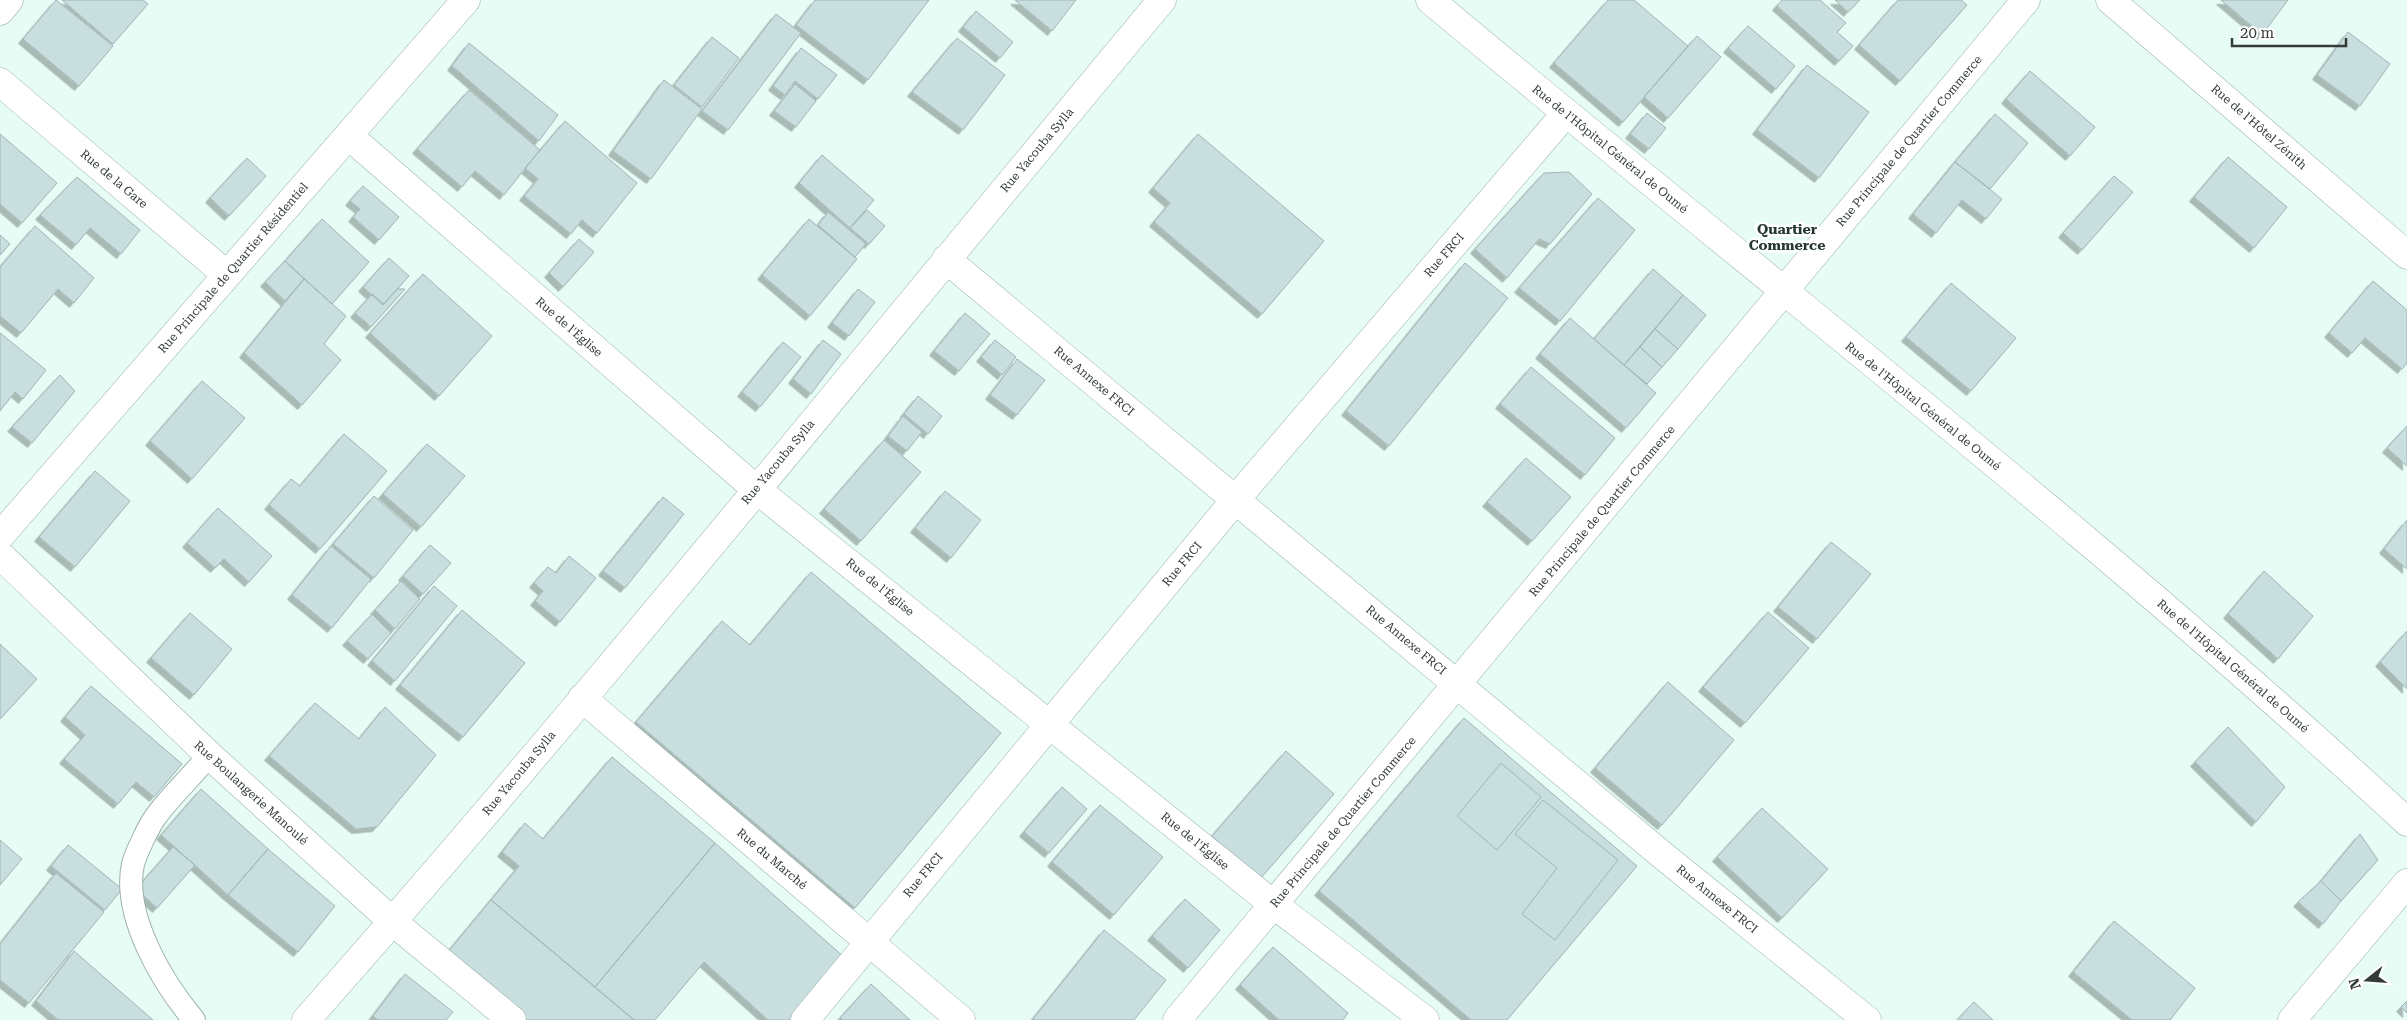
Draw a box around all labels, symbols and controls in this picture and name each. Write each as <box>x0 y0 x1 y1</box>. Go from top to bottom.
scale bar <box>2232 15 2346 47</box>
text: 20 m <box>2240 24 2275 42</box>
street label: Rue Principale de Quartier Commerce <box>1833 52 1985 229</box>
street label: Rue de l'Hôpital Général de Oumé <box>1529 82 1691 216</box>
street label: Rue de l'Hôtel Zénith <box>2208 82 2310 172</box>
street label: Rue Yacouba Sylla <box>998 105 1077 195</box>
street label: Rue de la Gare <box>78 147 151 211</box>
street label: Rue Principale de Quartier Résidentiel <box>155 180 311 356</box>
district label: Quartier Commerce <box>1749 221 1825 253</box>
street label: Rue FRCI <box>1421 230 1467 280</box>
street label: Rue de l'Église <box>533 294 605 360</box>
street label: Rue de l'Hôpital Général de Oumé <box>1842 339 2004 473</box>
street label: Rue Annexe FRCI <box>1051 343 1137 419</box>
street label: Rue Yacouba Sylla <box>739 417 818 507</box>
street label: Rue Principale de Quartier Commerce <box>1526 422 1678 599</box>
street label: Rue FRCI <box>1159 539 1205 589</box>
street label: Rue de l'Église <box>843 555 917 619</box>
street label: Rue de l'Hôpital Général de Oumé <box>2154 596 2312 736</box>
street label: Rue Annexe FRCI <box>1363 602 1449 678</box>
street label: Rue Yacouba Sylla <box>480 728 559 818</box>
street label: Rue Principale de Quartier Commerce <box>1267 733 1419 910</box>
street label: Rue Boulangerie Manoulé <box>191 738 311 848</box>
street label: Rue de l'Église <box>1158 809 1232 873</box>
street label: Rue du Marché <box>734 826 810 893</box>
street label: Rue FRCI <box>900 850 946 900</box>
street label: Rue Annexe FRCI <box>1674 862 1760 936</box>
north arrow <box>2342 955 2392 1005</box>
text: N <box>2345 976 2364 991</box>

